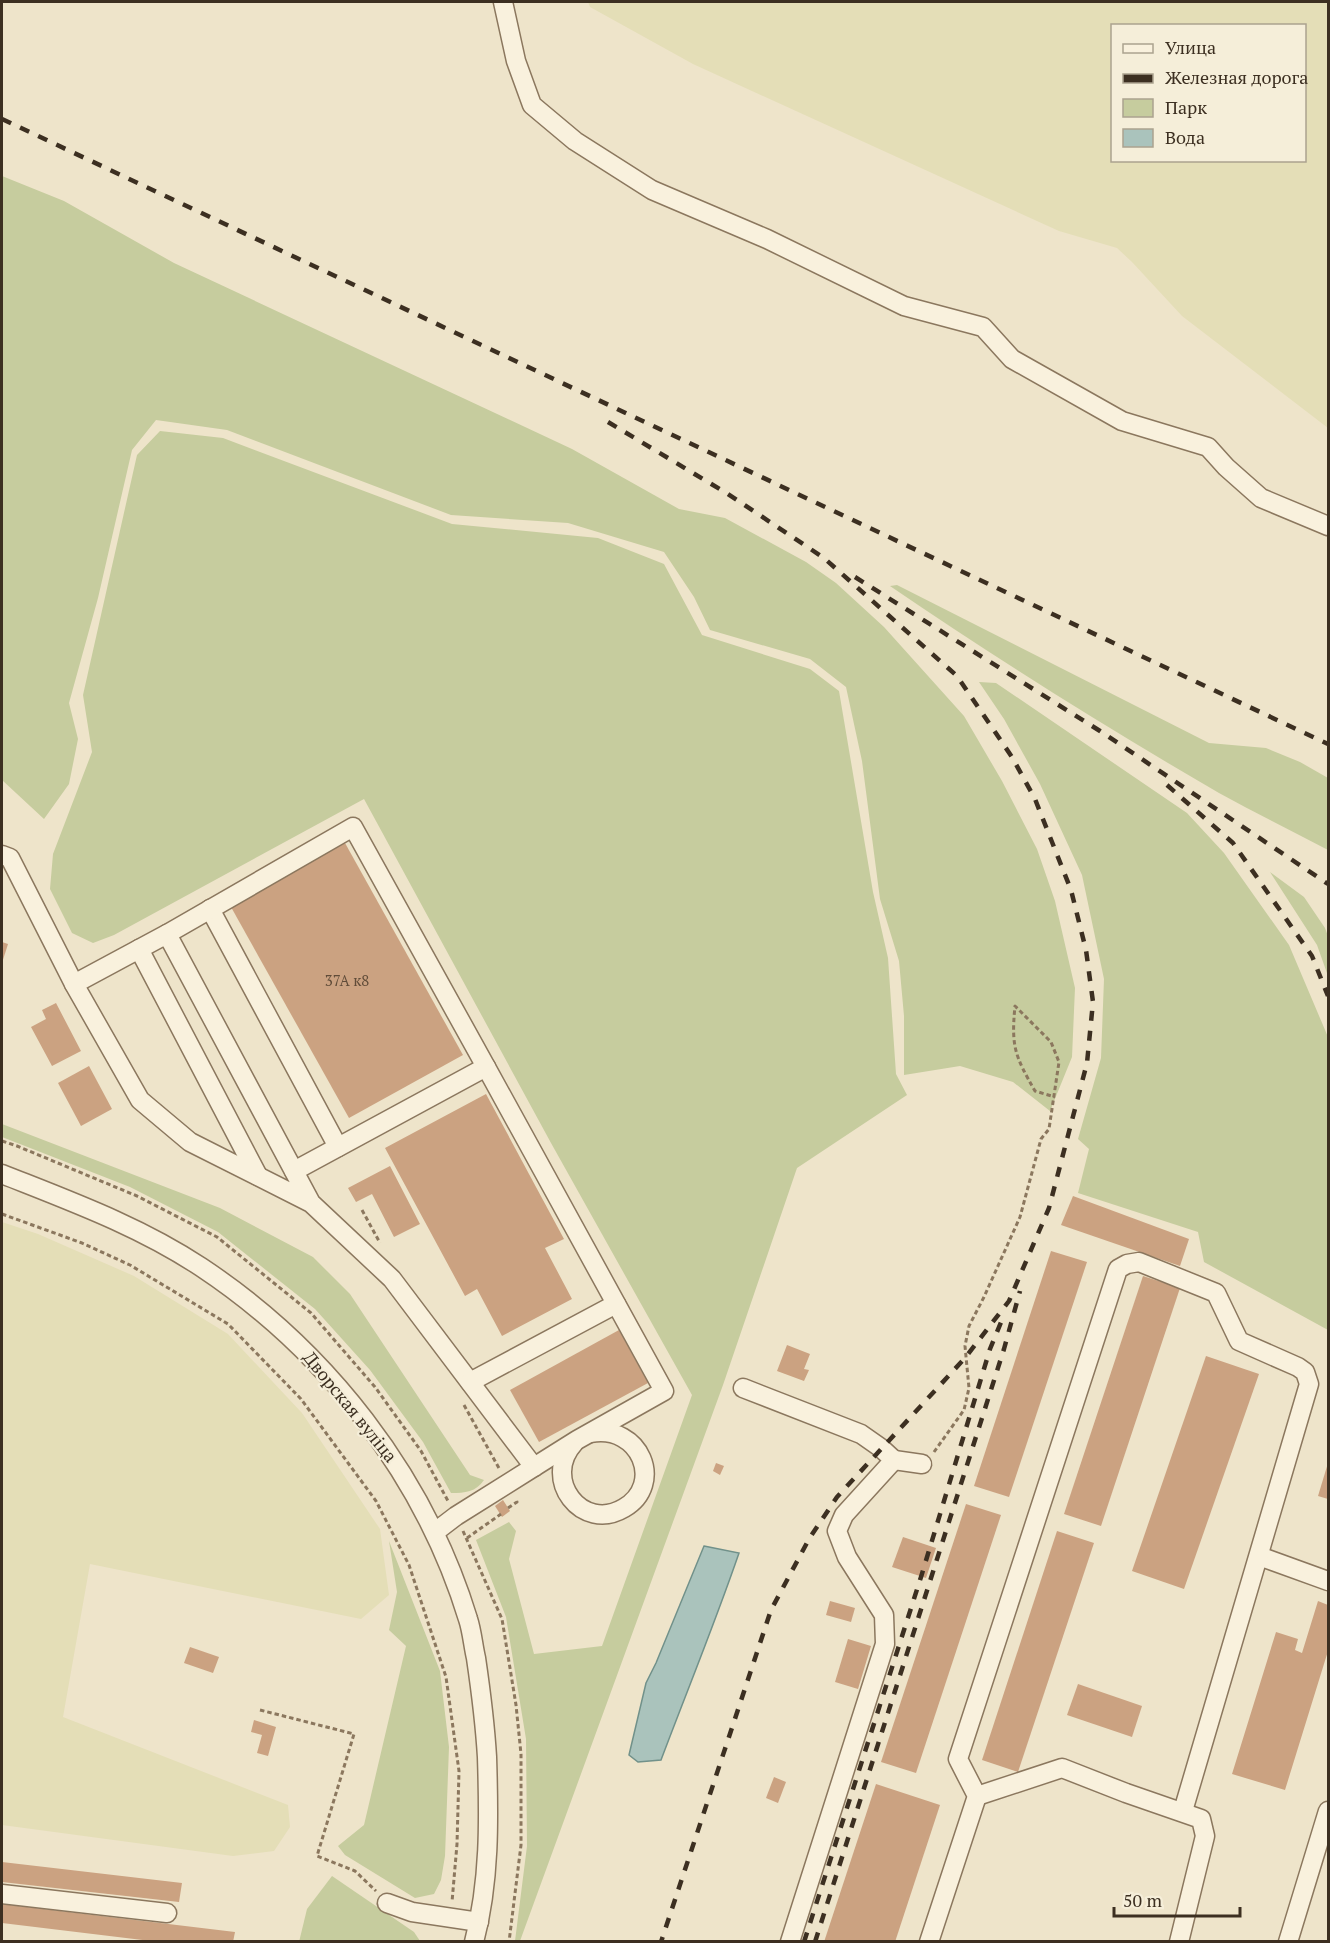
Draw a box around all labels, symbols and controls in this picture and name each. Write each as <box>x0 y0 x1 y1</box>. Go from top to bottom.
legend <box>1111 24 1306 162</box>
text: Улица <box>1165 35 1216 59</box>
text: Железная дорога <box>1165 65 1308 89</box>
text: Парк <box>1165 95 1207 119</box>
text: Вода <box>1165 125 1205 149</box>
house number: 37А к8 <box>325 970 369 990</box>
street label: Дворская вуліца <box>298 1346 403 1467</box>
scale bar <box>1114 1880 1240 1918</box>
text: 50 m <box>1123 1888 1163 1912</box>

